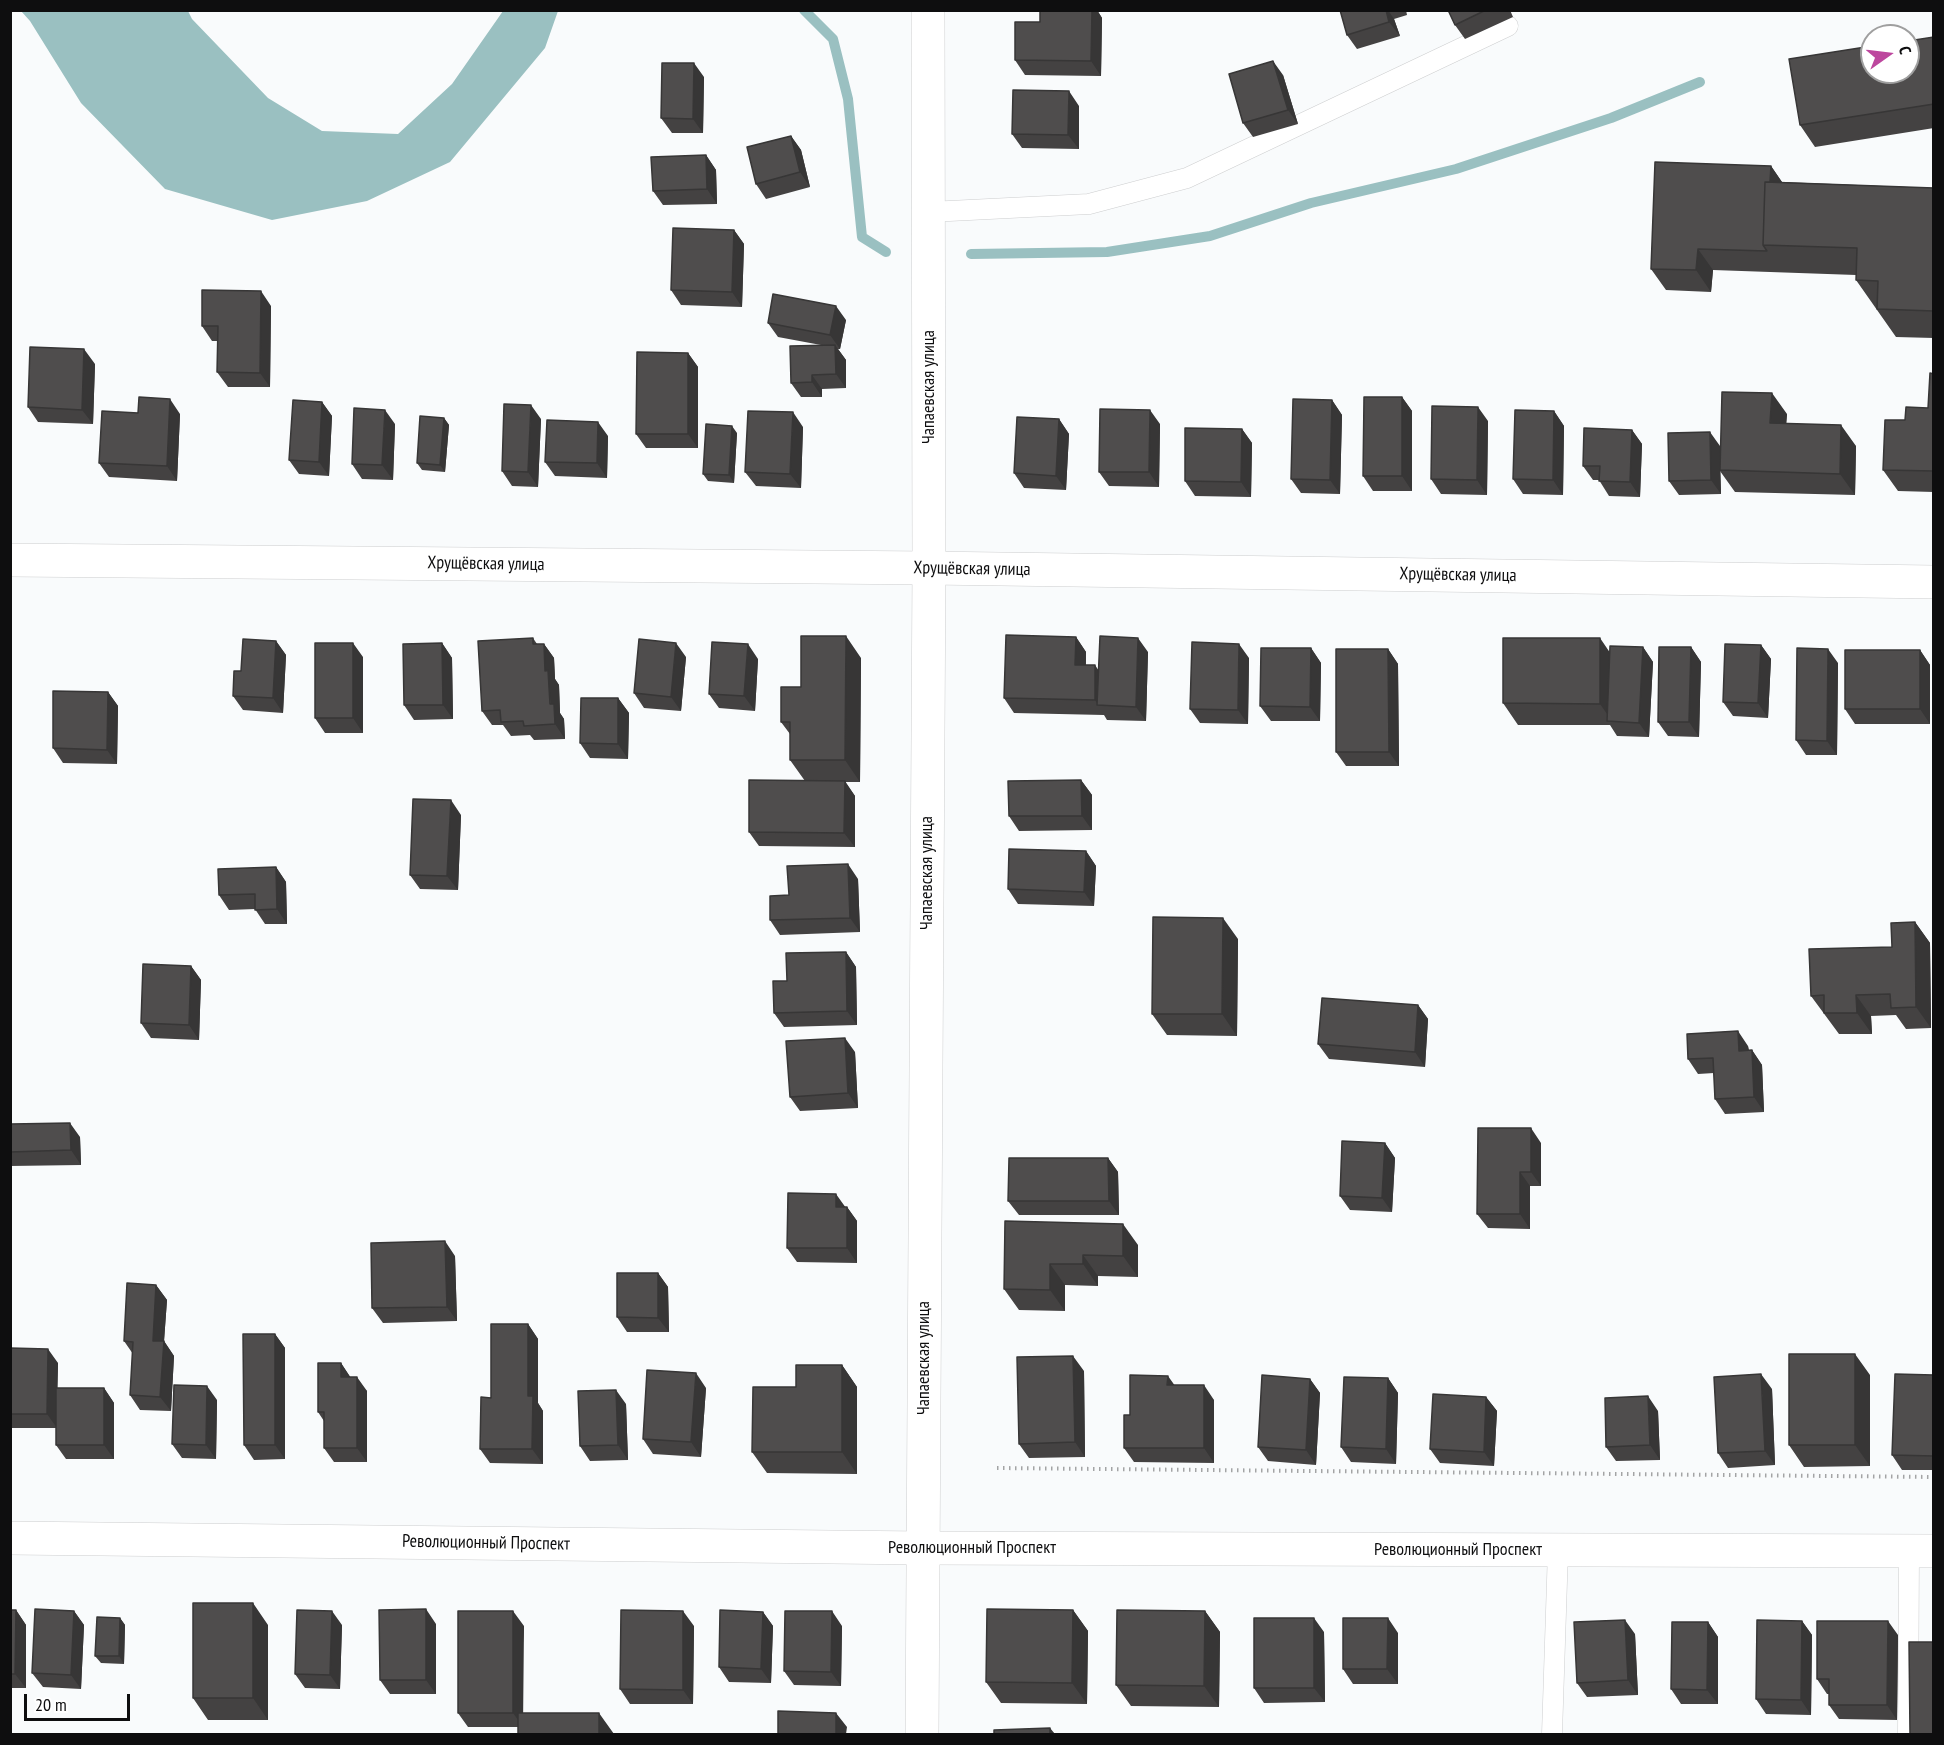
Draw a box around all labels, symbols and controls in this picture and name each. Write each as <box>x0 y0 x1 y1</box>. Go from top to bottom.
north arrow <box>1860 24 1920 84</box>
text: С <box>1895 44 1916 56</box>
street label: Чапаевская улица <box>918 330 940 444</box>
street label: Хрущёвская улица <box>427 552 545 576</box>
street label: Хрущёвская улица <box>913 557 1031 581</box>
street label: Хрущёвская улица <box>1399 563 1517 587</box>
street label: Чапаевская улица <box>916 816 938 930</box>
street label: Чапаевская улица <box>913 1301 935 1415</box>
street label: Революционный Проспект <box>402 1531 570 1555</box>
street label: Революционный Проспект <box>888 1537 1056 1559</box>
street label: Революционный Проспект <box>1374 1539 1542 1561</box>
scale bar <box>27 1682 134 1720</box>
text: 20 m <box>35 1693 67 1716</box>

